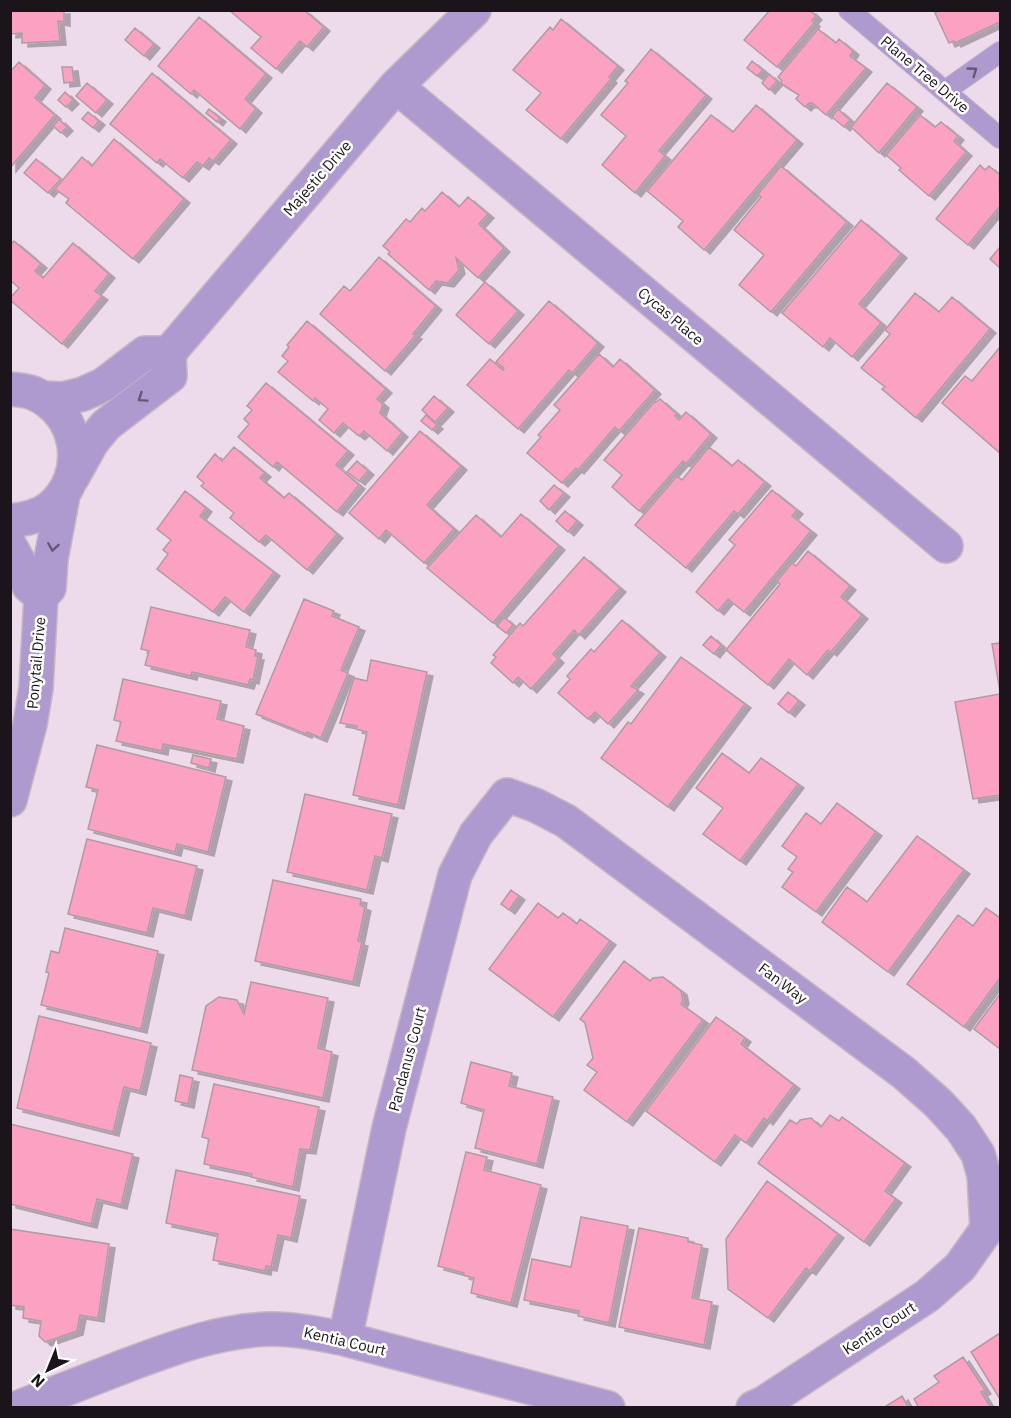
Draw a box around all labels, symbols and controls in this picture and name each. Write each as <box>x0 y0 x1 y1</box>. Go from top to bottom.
street label: Plane Tree Drive <box>877 31 973 117</box>
one-way arrow <box>966 67 977 78</box>
street label: Majestic Drive <box>279 136 355 220</box>
street label: Cycas Place <box>634 283 708 349</box>
one-way arrow <box>138 391 149 402</box>
one-way arrow <box>47 542 59 552</box>
street label: Ponytail Drive <box>23 616 49 710</box>
street label: Fan Way <box>755 958 812 1008</box>
street label: Pandanus Court <box>384 1005 430 1113</box>
street label: Kentia Court <box>839 1297 919 1359</box>
street label: Kentia Court <box>302 1322 388 1360</box>
north arrow <box>18 1340 78 1400</box>
text: N <box>27 1370 49 1392</box>

